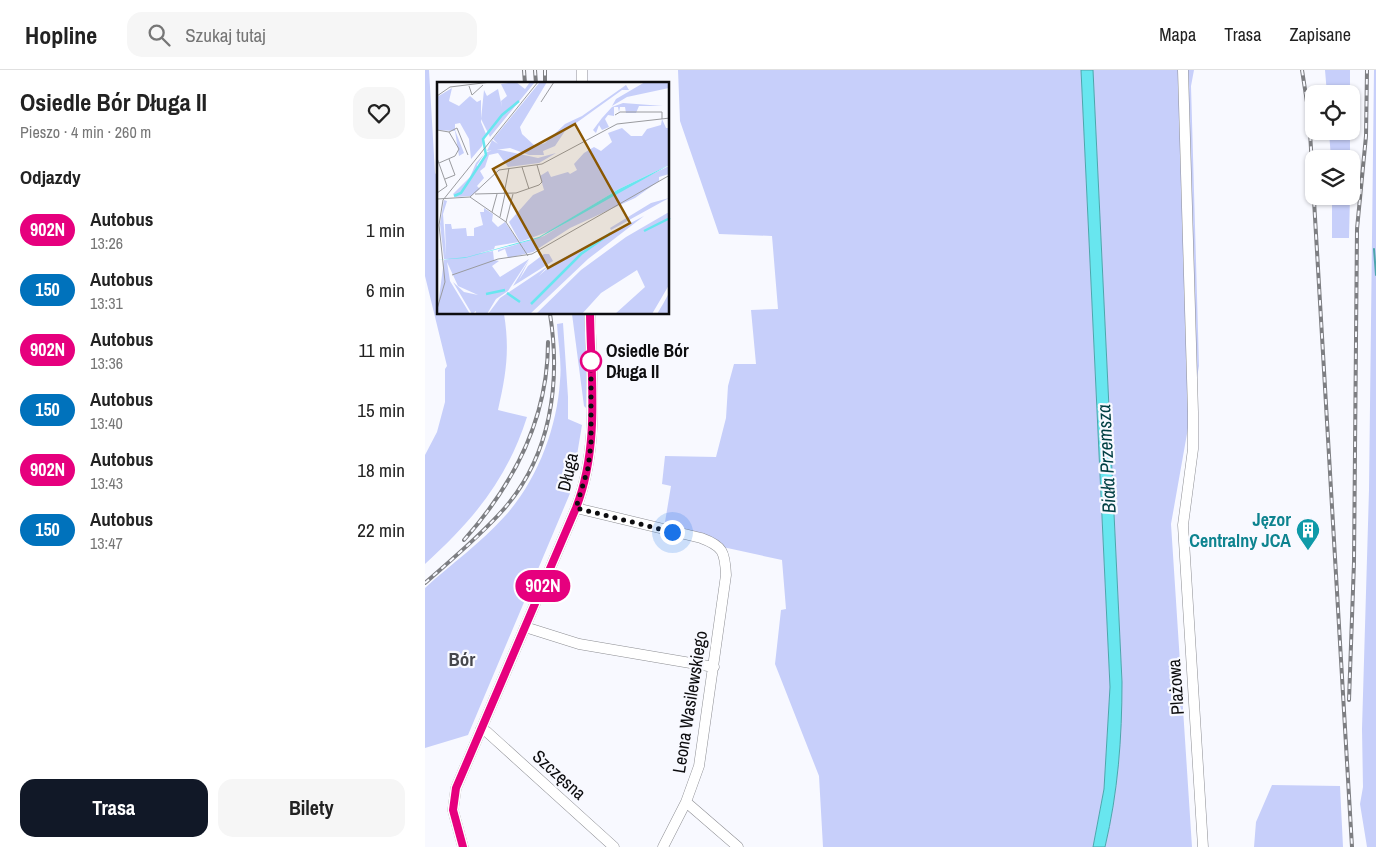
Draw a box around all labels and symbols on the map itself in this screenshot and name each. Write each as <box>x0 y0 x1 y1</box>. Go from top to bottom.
inset map <box>437 82 670 315</box>
place label: Osiedle Bór Długa II <box>606 338 689 384</box>
marker: Osiedle Bór Długa II <box>580 350 602 372</box>
water label: Biała Przemsza <box>1090 404 1122 514</box>
street label: Długa <box>551 450 584 493</box>
place label: Jęzor Centralny JCA <box>1189 507 1291 553</box>
building icon: Jęzor Centralny JCA <box>1295 517 1321 551</box>
your location <box>660 520 685 545</box>
line badge: 902N <box>508 570 578 602</box>
street label: Leona Wasilewskiego <box>666 629 713 775</box>
district label: Bór <box>449 646 475 672</box>
street label: Plażowa <box>1161 658 1190 716</box>
street label: Szczęsna <box>527 744 591 805</box>

